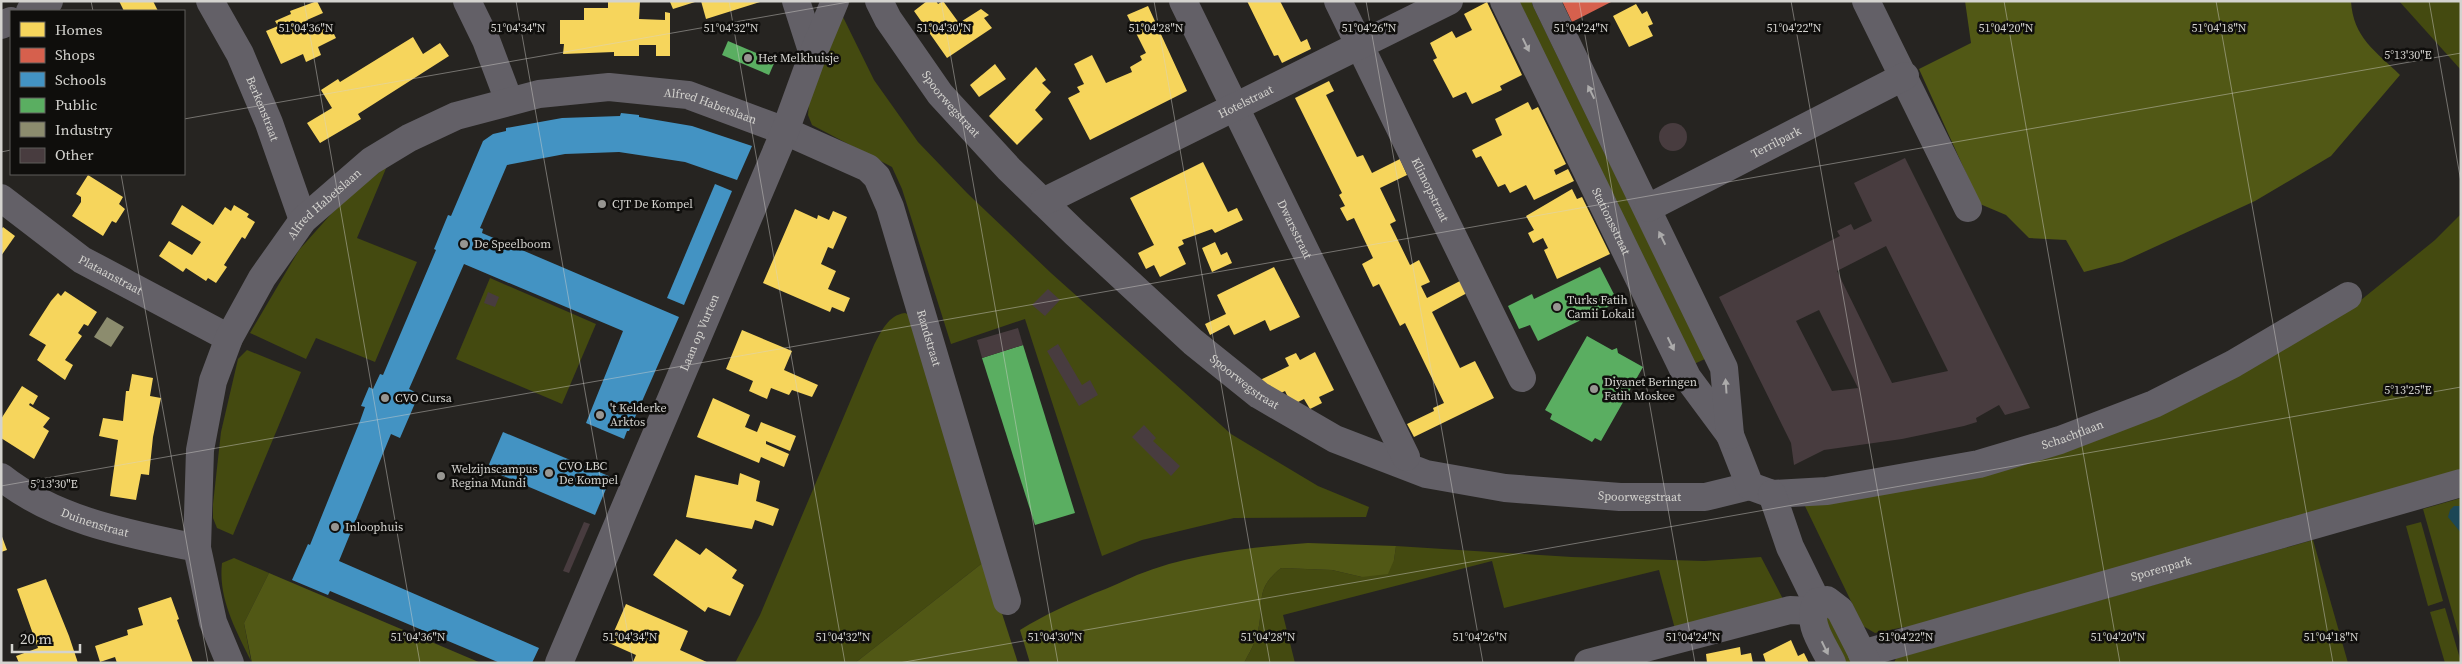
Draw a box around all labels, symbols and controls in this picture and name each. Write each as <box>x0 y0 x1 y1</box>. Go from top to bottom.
legend <box>10 10 185 175</box>
text: Homes <box>55 19 102 40</box>
text: 51°04'36"N <box>278 20 334 36</box>
text: 51°04'34"N <box>490 20 546 36</box>
text: 51°04'32"N <box>703 20 759 36</box>
text: 51°04'30"N <box>916 20 972 36</box>
text: 51°04'28"N <box>1128 20 1184 36</box>
text: 51°04'26"N <box>1341 20 1397 36</box>
text: 51°04'24"N <box>1553 20 1609 36</box>
text: 51°04'22"N <box>1766 20 1822 36</box>
text: 51°04'20"N <box>1978 20 2034 36</box>
text: 51°04'18"N <box>2191 20 2247 36</box>
one-way arrow <box>1522 38 1530 52</box>
text: Shops <box>55 44 95 65</box>
text: 5°13'30"E <box>2384 47 2432 63</box>
place label: Het Melkhuisje <box>758 50 839 66</box>
marker: Het Melkhuisje <box>742 52 754 64</box>
street label: Spoorwegstraat <box>918 67 984 141</box>
text: Schools <box>55 69 106 90</box>
street label: Berkenstraat <box>242 74 283 143</box>
street label: Hotelstraat <box>1215 81 1276 122</box>
street label: Alfred Habetslaan <box>663 85 759 128</box>
one-way arrow <box>1587 85 1595 99</box>
text: Public <box>55 94 97 115</box>
text: Industry <box>55 119 113 140</box>
street label: Terrilpark <box>1748 123 1804 162</box>
text: Other <box>55 144 94 165</box>
street label: Klimopstraat <box>1408 155 1453 225</box>
street label: Alfred Habetslaan <box>284 165 365 243</box>
street label: Stationsstraat <box>1588 185 1634 258</box>
place label: CJT De Kompel <box>612 196 693 212</box>
street label: Dwarsstraat <box>1273 197 1316 262</box>
marker: CJT De Kompel <box>596 198 608 210</box>
one-way arrow <box>1658 231 1666 245</box>
place label: De Speelboom <box>474 236 551 252</box>
marker: De Speelboom <box>458 238 470 250</box>
street label: Plataanstraat <box>75 251 145 299</box>
street label: Laan op Vurten <box>676 292 723 374</box>
place label: Turks Fatih Camii Lokali <box>1567 292 1635 322</box>
marker: Turks Fatih Camii Lokali <box>1551 301 1563 313</box>
street label: Randstraat <box>913 308 945 368</box>
one-way arrow <box>1667 337 1675 351</box>
street label: Spoorwegstraat <box>1206 351 1282 413</box>
place label: Diyanet Beringen Fatih Moskee <box>1604 374 1697 404</box>
one-way arrow <box>1721 378 1729 394</box>
text: 5°13'25"E <box>2384 382 2432 398</box>
marker: Diyanet Beringen Fatih Moskee <box>1588 383 1600 395</box>
place label: CVO Cursa <box>395 390 453 406</box>
marker: CVO Cursa <box>379 392 391 404</box>
place label: 't Kelderke Arktos <box>610 400 667 430</box>
marker: 't Kelderke Arktos <box>594 409 606 421</box>
street label: Schachtlaan <box>2040 416 2106 453</box>
place label: CVO LBC De Kompel <box>559 458 618 488</box>
place label: Welzijnscampus Regina Mundi <box>451 461 538 491</box>
marker: CVO LBC De Kompel <box>543 467 555 479</box>
marker: Welzijnscampus Regina Mundi <box>435 470 447 482</box>
text: 5°13'30"E <box>30 476 78 492</box>
street label: Spoorwegstraat <box>1598 487 1681 505</box>
street label: Duinenstraat <box>58 504 130 541</box>
place label: Inloophuis <box>345 519 403 535</box>
marker: Inloophuis <box>329 521 341 533</box>
street label: Sporenpark <box>2129 552 2194 585</box>
scale bar <box>12 622 80 654</box>
text: 20 m <box>20 628 52 649</box>
text: 51°04'36"N <box>390 629 446 645</box>
text: 51°04'34"N <box>602 629 658 645</box>
text: 51°04'32"N <box>815 629 871 645</box>
text: 51°04'30"N <box>1027 629 1083 645</box>
text: 51°04'28"N <box>1240 629 1296 645</box>
text: 51°04'26"N <box>1452 629 1508 645</box>
text: 51°04'24"N <box>1665 629 1721 645</box>
text: 51°04'22"N <box>1878 629 1934 645</box>
text: 51°04'20"N <box>2090 629 2146 645</box>
text: 51°04'18"N <box>2303 629 2359 645</box>
one-way arrow <box>1821 641 1829 656</box>

